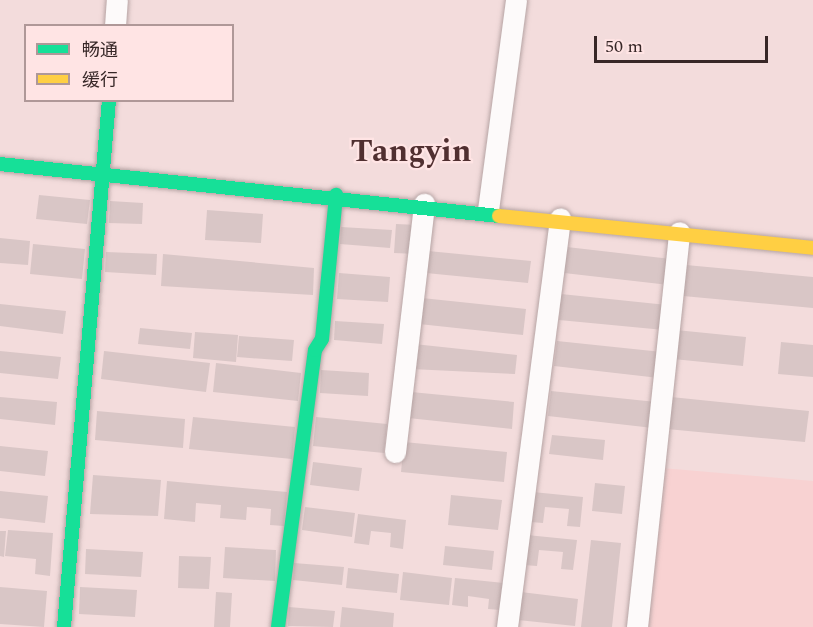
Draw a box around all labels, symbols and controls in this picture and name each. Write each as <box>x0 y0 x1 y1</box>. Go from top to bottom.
legend <box>24 24 234 102</box>
scale bar <box>597 24 771 62</box>
text: 50 m <box>605 33 643 60</box>
text: 畅通 <box>82 37 118 64</box>
text: 缓行 <box>82 67 118 94</box>
district label: Tangyin <box>351 133 471 171</box>

